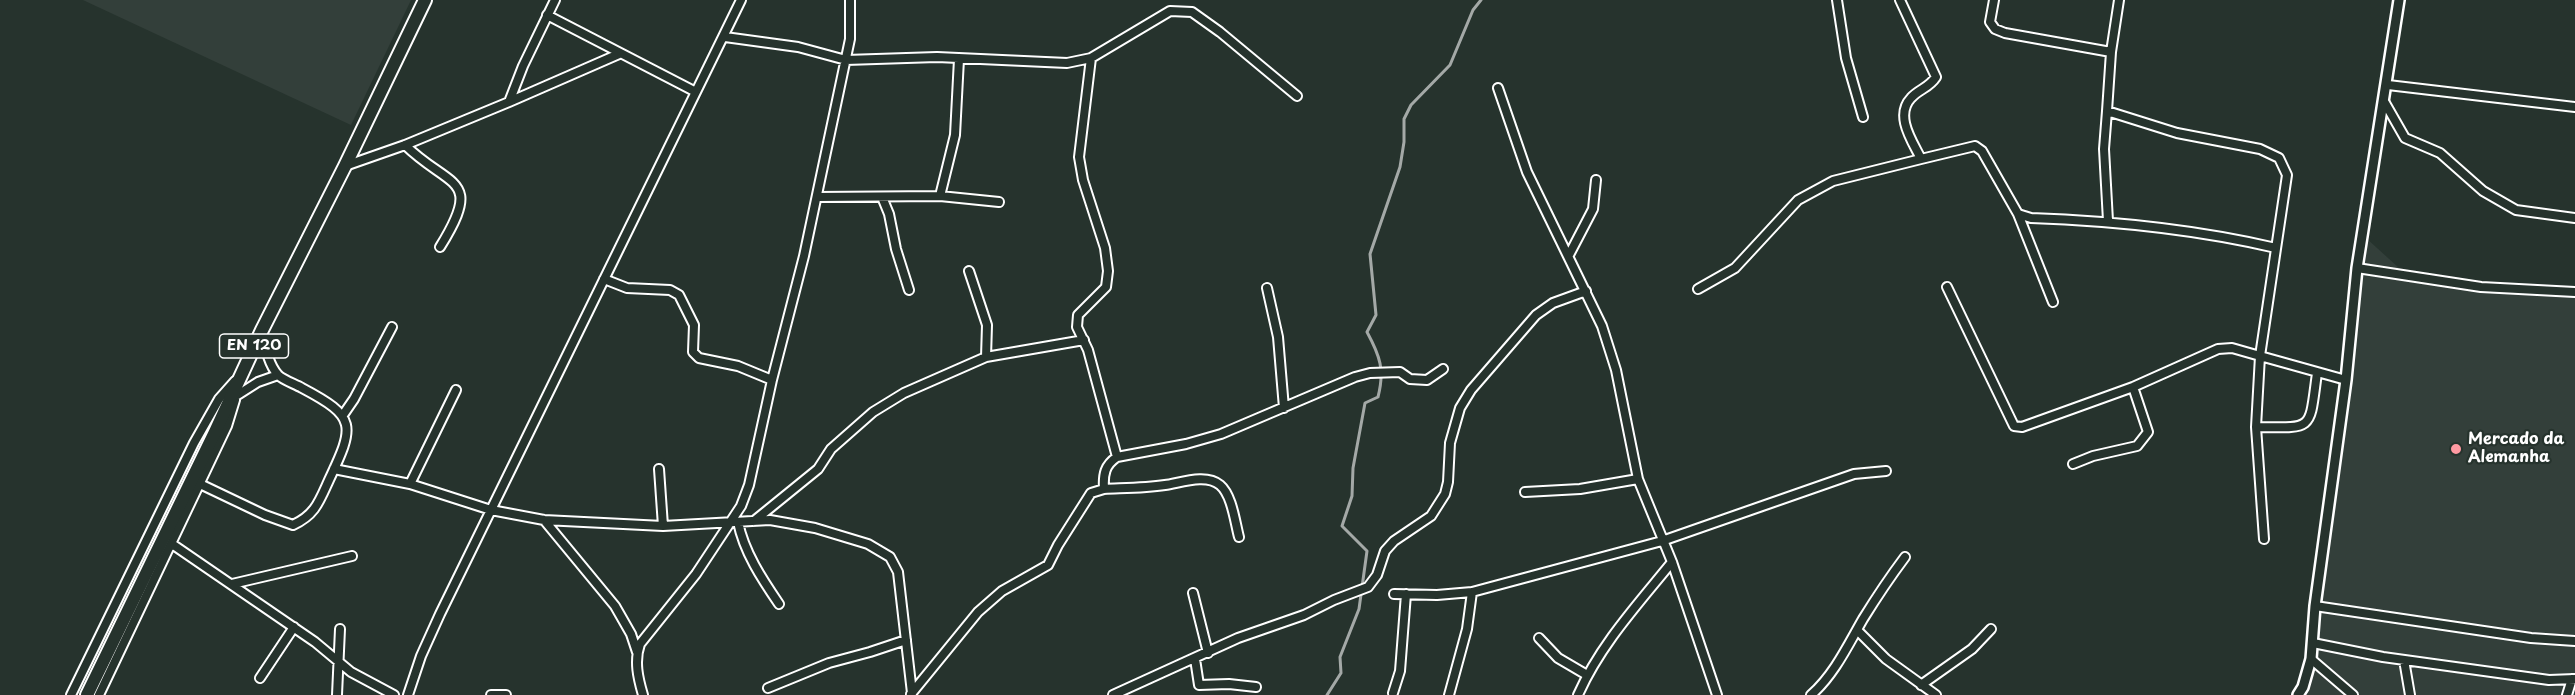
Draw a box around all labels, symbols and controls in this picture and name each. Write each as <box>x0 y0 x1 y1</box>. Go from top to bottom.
road number: EN 120 <box>220 334 288 358</box>
place label: Mercado da Alemanha <box>2468 430 2564 468</box>
marker: Mercado da Alemanha <box>2449 442 2463 456</box>

